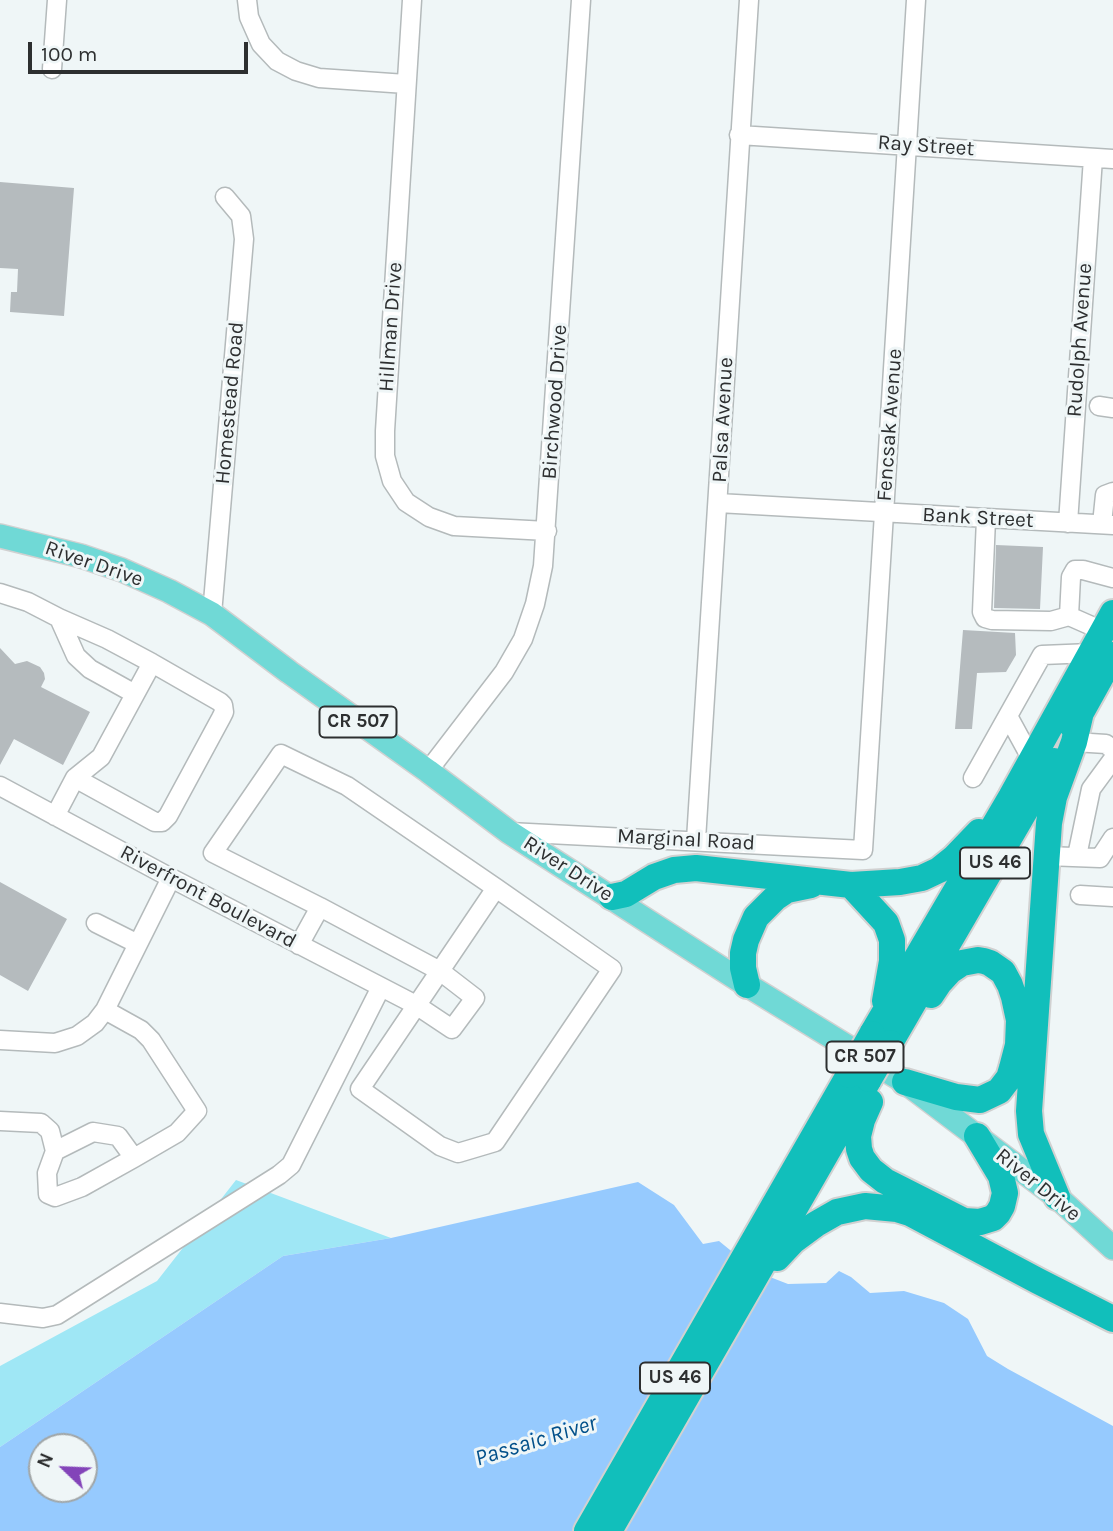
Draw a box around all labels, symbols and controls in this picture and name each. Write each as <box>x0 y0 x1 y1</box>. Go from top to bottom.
scale bar <box>32 28 252 72</box>
text: 100 m <box>41 42 98 66</box>
street label: Ray Street <box>877 130 975 162</box>
street label: Hillman Drive <box>374 261 408 393</box>
street label: Rudolph Avenue <box>1062 262 1098 418</box>
street label: Homestead Road <box>210 321 250 485</box>
street label: Birchwood Drive <box>537 324 573 480</box>
street label: Fencsak Avenue <box>872 348 908 502</box>
street label: Palsa Avenue <box>707 357 739 483</box>
street label: Bank Street <box>922 502 1034 534</box>
street label: River Drive <box>42 535 146 593</box>
road number: CR 507 <box>320 706 396 737</box>
street label: Marginal Road <box>616 824 756 856</box>
street label: River Drive <box>518 831 618 907</box>
street label: Riverfront Boulevard <box>116 840 300 954</box>
road number: US 46 <box>960 848 1030 878</box>
road number: CR 507 <box>826 1042 903 1072</box>
street label: River Drive <box>990 1143 1086 1227</box>
road number: US 46 <box>640 1362 710 1394</box>
water label: Passaic River <box>472 1409 600 1473</box>
north arrow <box>28 1433 98 1503</box>
text: N <box>33 1450 58 1471</box>

